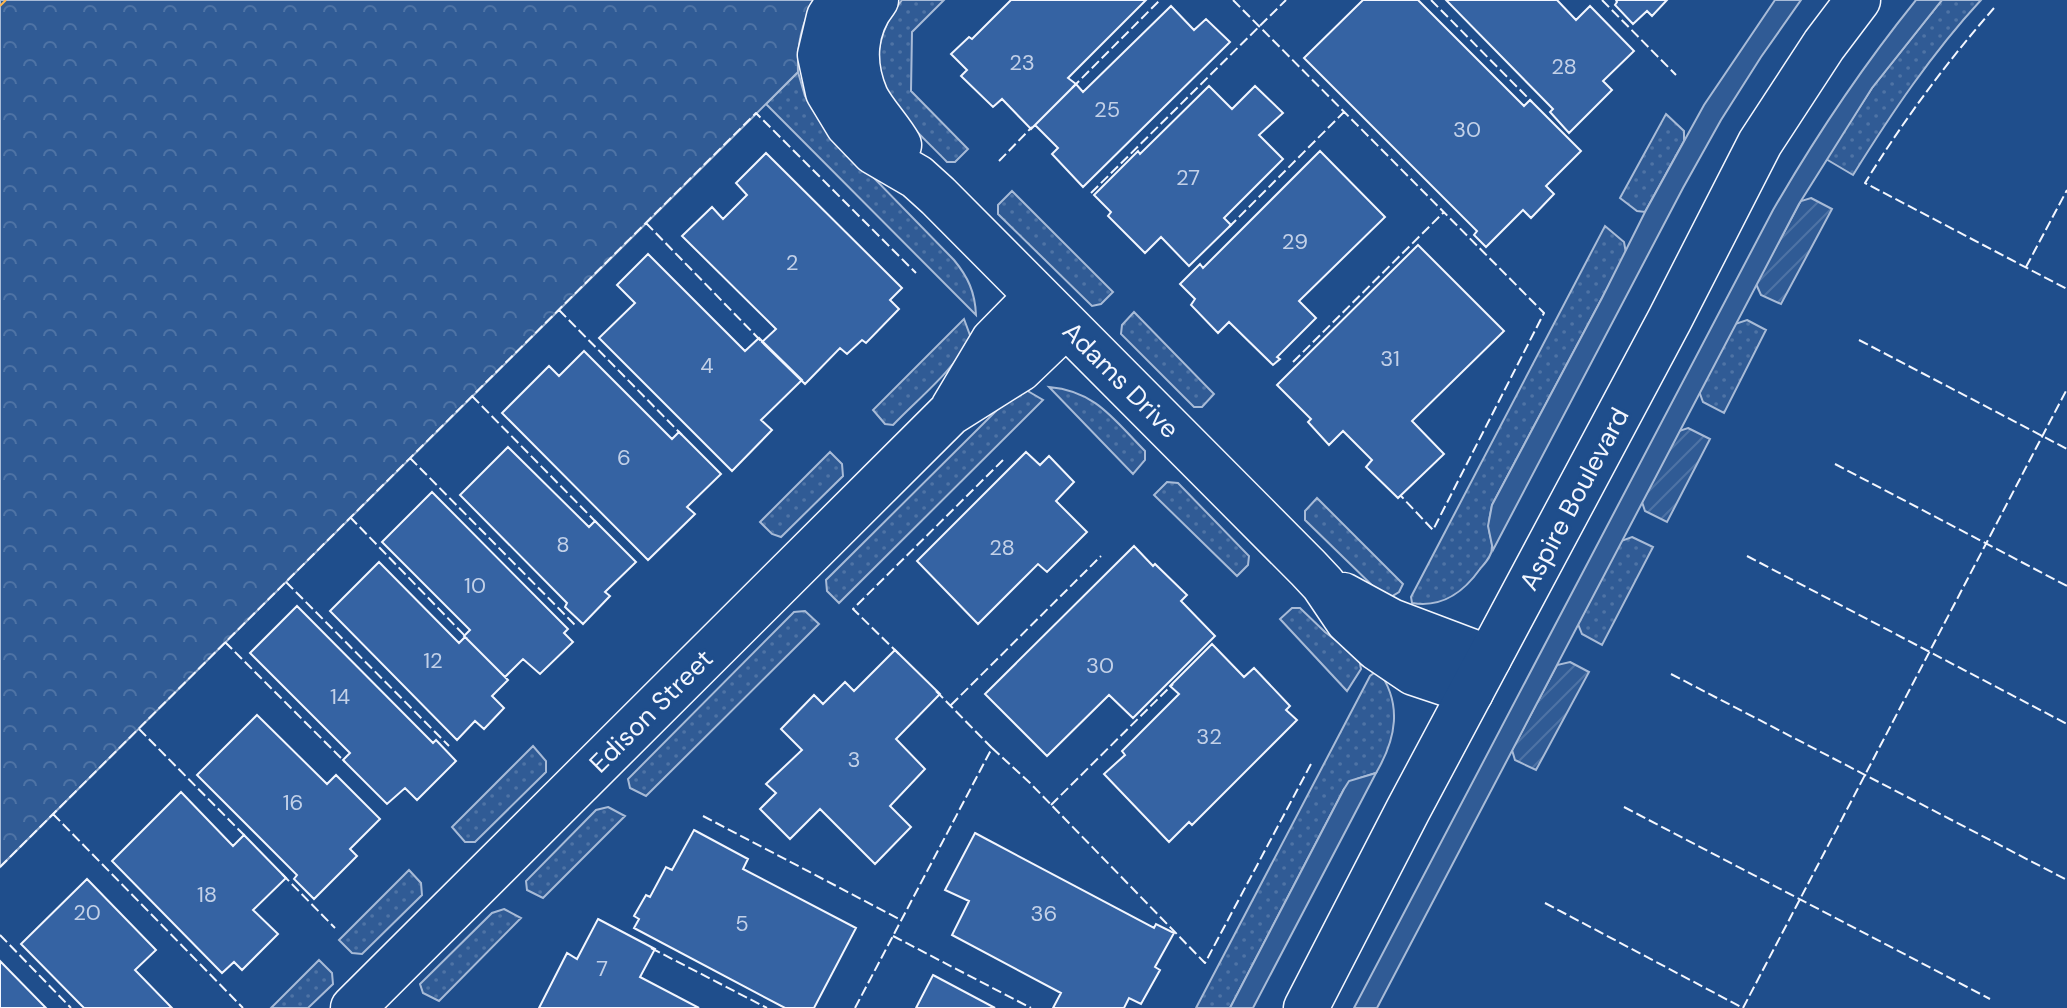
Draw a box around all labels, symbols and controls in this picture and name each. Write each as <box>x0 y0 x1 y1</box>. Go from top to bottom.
house number: 23 <box>1009 48 1035 77</box>
house number: 28 <box>1551 52 1577 81</box>
house number: 25 <box>1094 95 1120 124</box>
house number: 30 <box>1453 115 1481 144</box>
house number: 27 <box>1176 163 1200 192</box>
house number: 29 <box>1282 227 1308 256</box>
house number: 2 <box>786 248 798 277</box>
street label: Adams Drive <box>1055 314 1187 446</box>
house number: 31 <box>1380 344 1400 373</box>
house number: 4 <box>700 351 714 380</box>
street label: Aspire Boulevard <box>1511 402 1637 596</box>
house number: 6 <box>617 443 631 472</box>
house number: 8 <box>556 530 570 559</box>
house number: 28 <box>989 533 1015 562</box>
house number: 10 <box>464 571 486 600</box>
street label: Edison Street <box>582 642 720 780</box>
house number: 12 <box>423 646 443 675</box>
house number: 30 <box>1086 651 1114 680</box>
house number: 14 <box>330 682 350 711</box>
house number: 32 <box>1196 722 1222 751</box>
house number: 3 <box>847 745 861 774</box>
house number: 16 <box>283 788 303 817</box>
house number: 18 <box>197 880 217 909</box>
house number: 20 <box>73 898 101 927</box>
house number: 36 <box>1031 899 1057 928</box>
house number: 5 <box>735 909 749 938</box>
house number: 7 <box>596 954 608 983</box>

